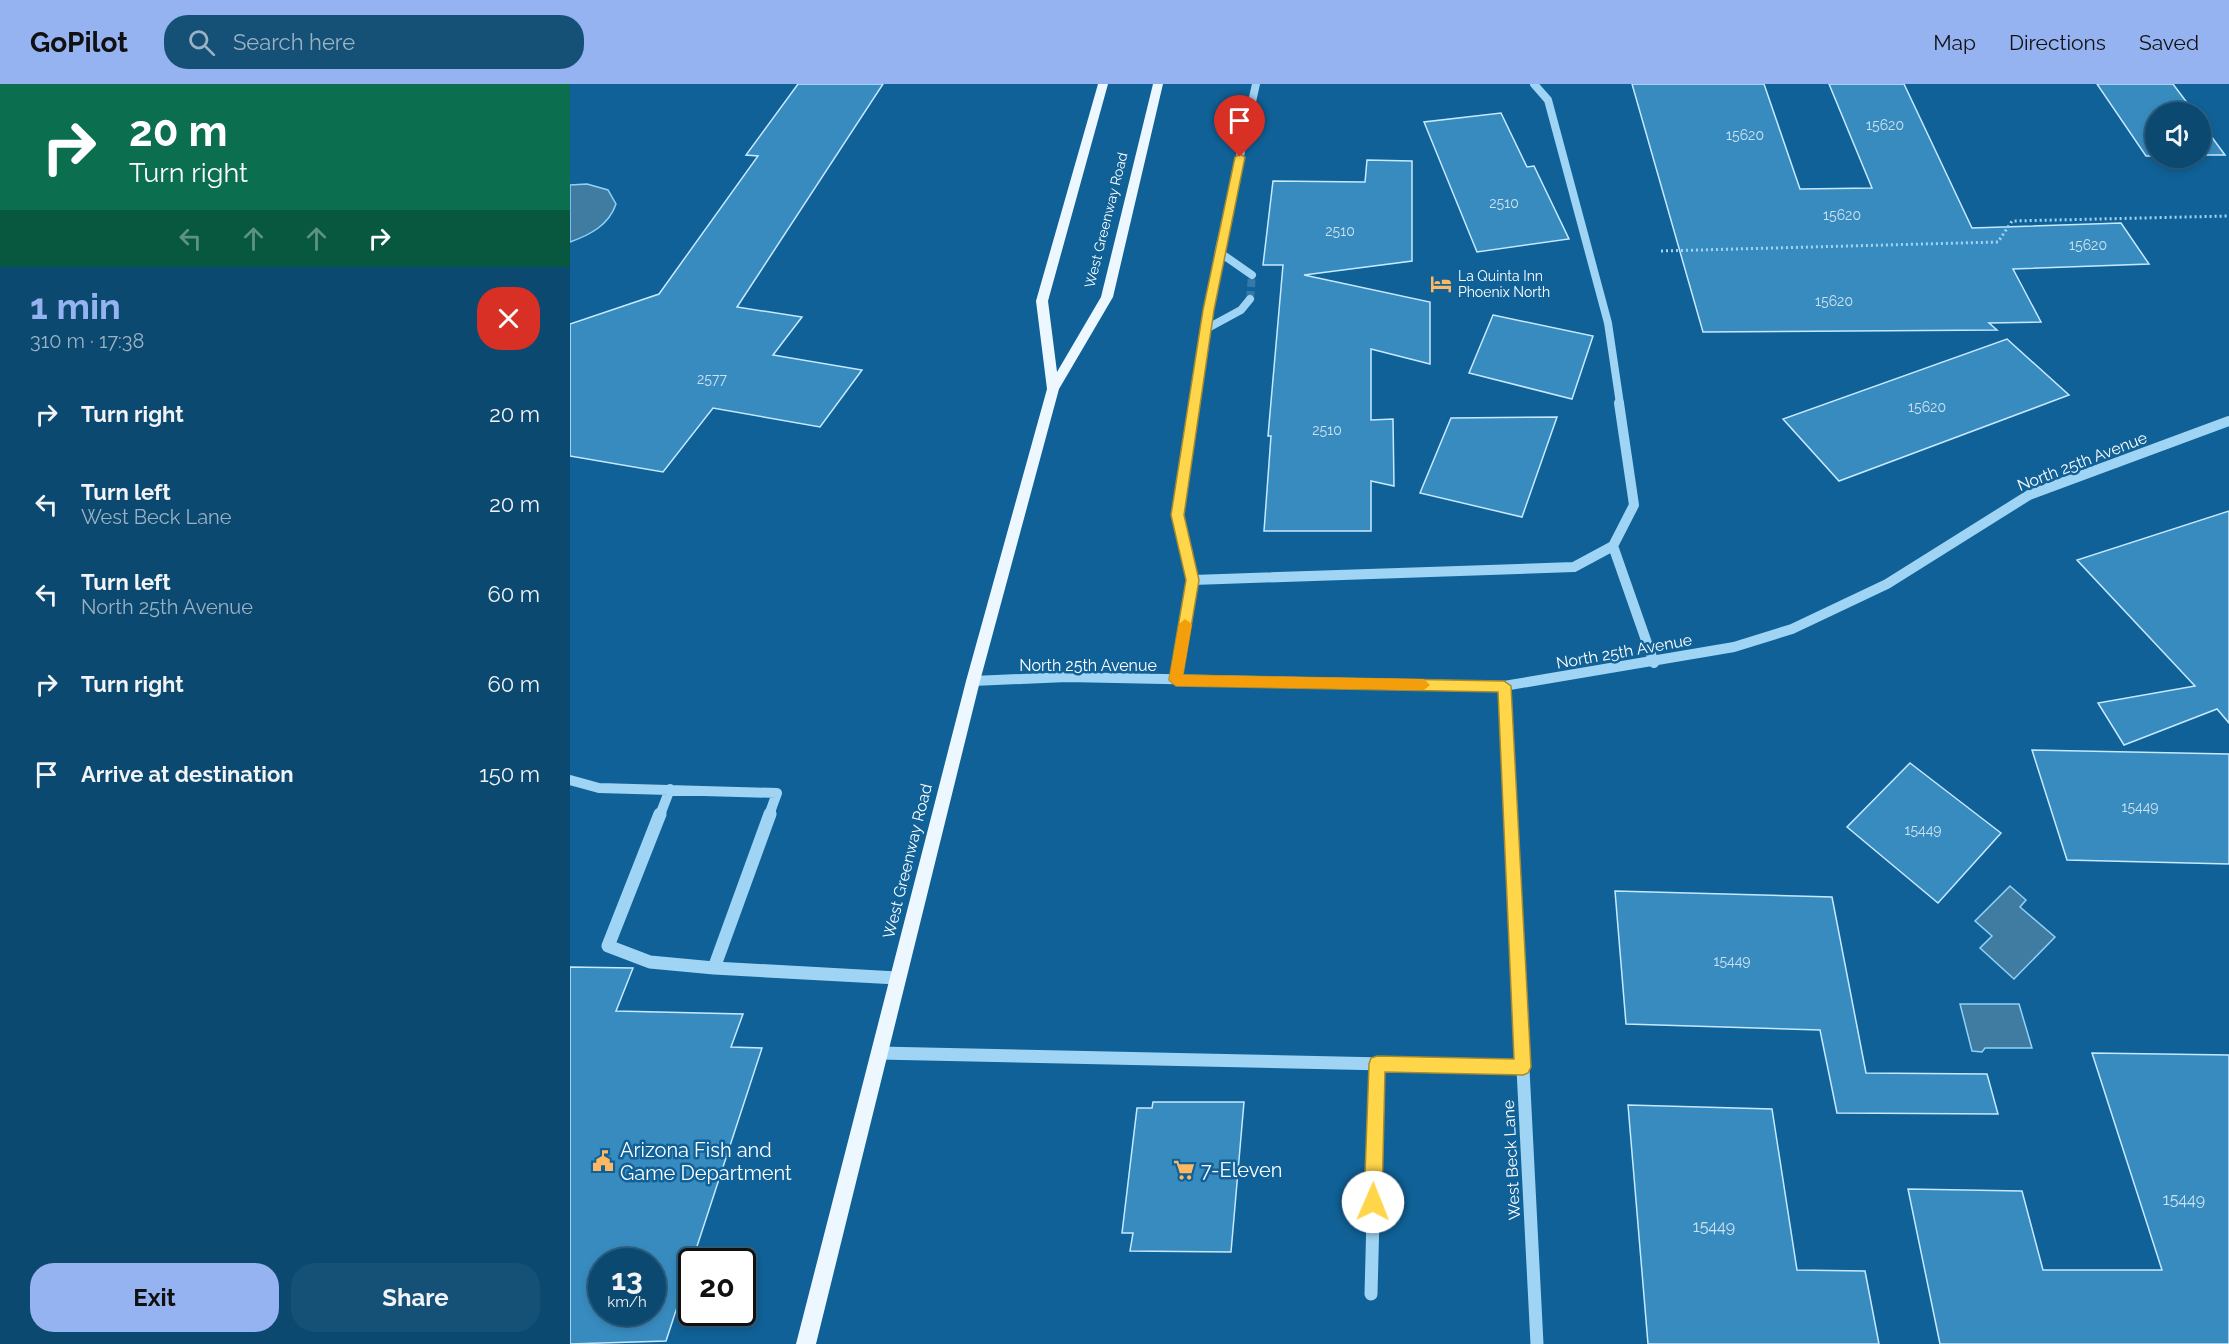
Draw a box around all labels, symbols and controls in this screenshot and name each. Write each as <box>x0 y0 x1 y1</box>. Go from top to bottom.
search box <box>164 15 584 69</box>
text: GoPilot <box>30 26 128 59</box>
icon: search <box>185 26 218 59</box>
text: Search here <box>233 29 355 55</box>
text: Map <box>1933 30 1976 55</box>
text: Directions <box>2009 30 2106 55</box>
text: Saved <box>2139 30 2199 55</box>
pin <box>1214 95 1265 157</box>
map controls <box>2145 102 2211 168</box>
button: sound <box>2145 102 2211 168</box>
icon: arrive <box>1223 104 1256 137</box>
text: 20 m <box>129 107 228 156</box>
icon: right <box>30 108 108 186</box>
house number: 15620 <box>1866 117 1904 133</box>
house number: 15620 <box>1726 127 1764 143</box>
street label: West Greenway Road <box>1081 151 1131 289</box>
text: Turn right <box>129 157 248 188</box>
house number: 2510 <box>1489 195 1519 211</box>
house number: 15620 <box>1823 207 1861 223</box>
icon: left <box>174 222 207 255</box>
icon: ahead <box>237 222 270 255</box>
icon: ahead <box>300 222 333 255</box>
icon: right <box>363 222 396 255</box>
house number: 2510 <box>1325 223 1355 239</box>
house number: 15620 <box>2069 237 2107 253</box>
place label: La Quinta Inn Phoenix North <box>1458 268 1550 300</box>
hotel icon: La Quinta Inn Phoenix North <box>1429 272 1453 296</box>
text: 1 min <box>30 285 121 327</box>
button: close <box>477 287 540 350</box>
house number: 15620 <box>1815 293 1853 309</box>
text: 310 m · 17:38 <box>30 329 144 353</box>
house number: 2577 <box>697 371 727 387</box>
icon: right <box>30 398 63 431</box>
house number: 15620 <box>1908 399 1946 415</box>
text: Turn right <box>81 401 184 427</box>
text: 20 m <box>489 401 540 427</box>
house number: 2510 <box>1312 422 1342 438</box>
street label: North 25th Avenue <box>2015 428 2150 495</box>
text: Turn left <box>81 479 171 505</box>
icon: left <box>30 488 63 521</box>
text: 20 m <box>489 491 540 517</box>
text: West Beck Lane <box>81 505 231 529</box>
text: Turn left <box>81 569 171 595</box>
icon: left <box>30 578 63 611</box>
text: 60 m <box>487 581 540 607</box>
text: North 25th Avenue <box>81 595 253 619</box>
street label: North 25th Avenue <box>1555 630 1693 673</box>
street label: North 25th Avenue <box>1019 656 1157 675</box>
icon: right <box>30 668 63 701</box>
text: Turn right <box>81 671 184 697</box>
text: 60 m <box>487 671 540 697</box>
icon: arrive <box>30 758 63 791</box>
text: Arrive at destination <box>81 761 294 787</box>
text: 150 m <box>479 761 540 787</box>
street label: West Greenway Road <box>879 782 936 941</box>
house number: 15449 <box>2121 799 2159 815</box>
house number: 15449 <box>1904 822 1942 838</box>
house number: 15449 <box>1713 953 1751 969</box>
street label: West Beck Lane <box>1499 1099 1524 1221</box>
place label: Arizona Fish and Game Department <box>620 1138 792 1185</box>
public building icon: Arizona Fish and Game Department <box>591 1149 615 1173</box>
supermarket icon: 7-Eleven <box>1172 1158 1196 1182</box>
place label: 7-Eleven <box>1201 1158 1282 1182</box>
position arrow <box>1341 1170 1405 1234</box>
house number: 15449 <box>2163 1190 2205 1209</box>
house number: 15449 <box>1693 1217 1735 1236</box>
speed limit sign: 20 <box>678 1248 756 1326</box>
text: 13 <box>611 1262 643 1297</box>
button: Exit <box>30 1263 279 1332</box>
button: Share <box>291 1263 540 1332</box>
text: km/h <box>607 1293 647 1311</box>

